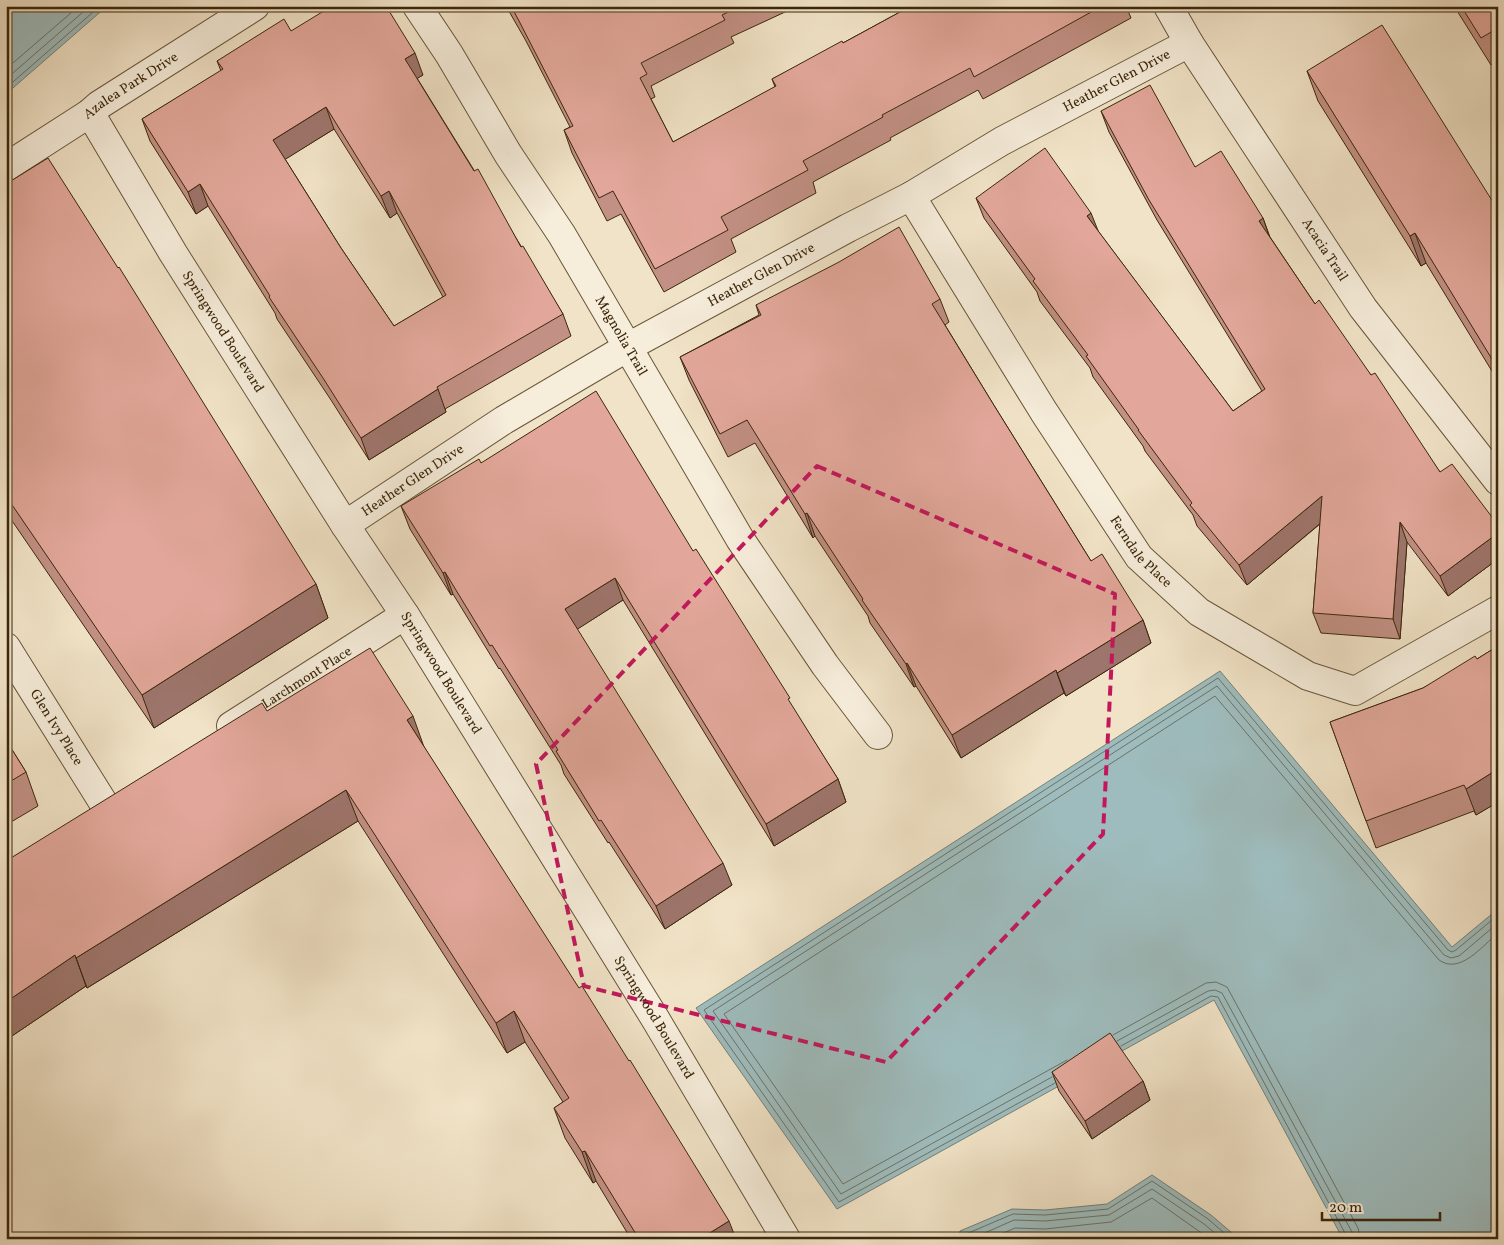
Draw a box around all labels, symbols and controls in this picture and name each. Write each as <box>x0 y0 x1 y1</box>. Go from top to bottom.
street label: Heather Glen Drive <box>1060 45 1174 117</box>
street label: Azalea Park Drive <box>80 47 182 124</box>
street label: Acacia Trail <box>1297 215 1352 285</box>
street label: Heather Glen Drive <box>704 238 818 312</box>
street label: Springwood Boulevard <box>177 267 269 396</box>
street label: Magnolia Trail <box>590 292 652 379</box>
street label: Heather Glen Drive <box>358 439 468 521</box>
street label: Ferndale Place <box>1105 512 1176 592</box>
street label: Springwood Boulevard <box>396 608 486 738</box>
street label: Larchmont Place <box>258 642 356 713</box>
street label: Glen Ivy Place <box>25 686 88 770</box>
street label: Springwood Boulevard <box>609 952 698 1083</box>
scale bar <box>1322 1190 1439 1222</box>
text: 20 m <box>1329 1198 1362 1219</box>

